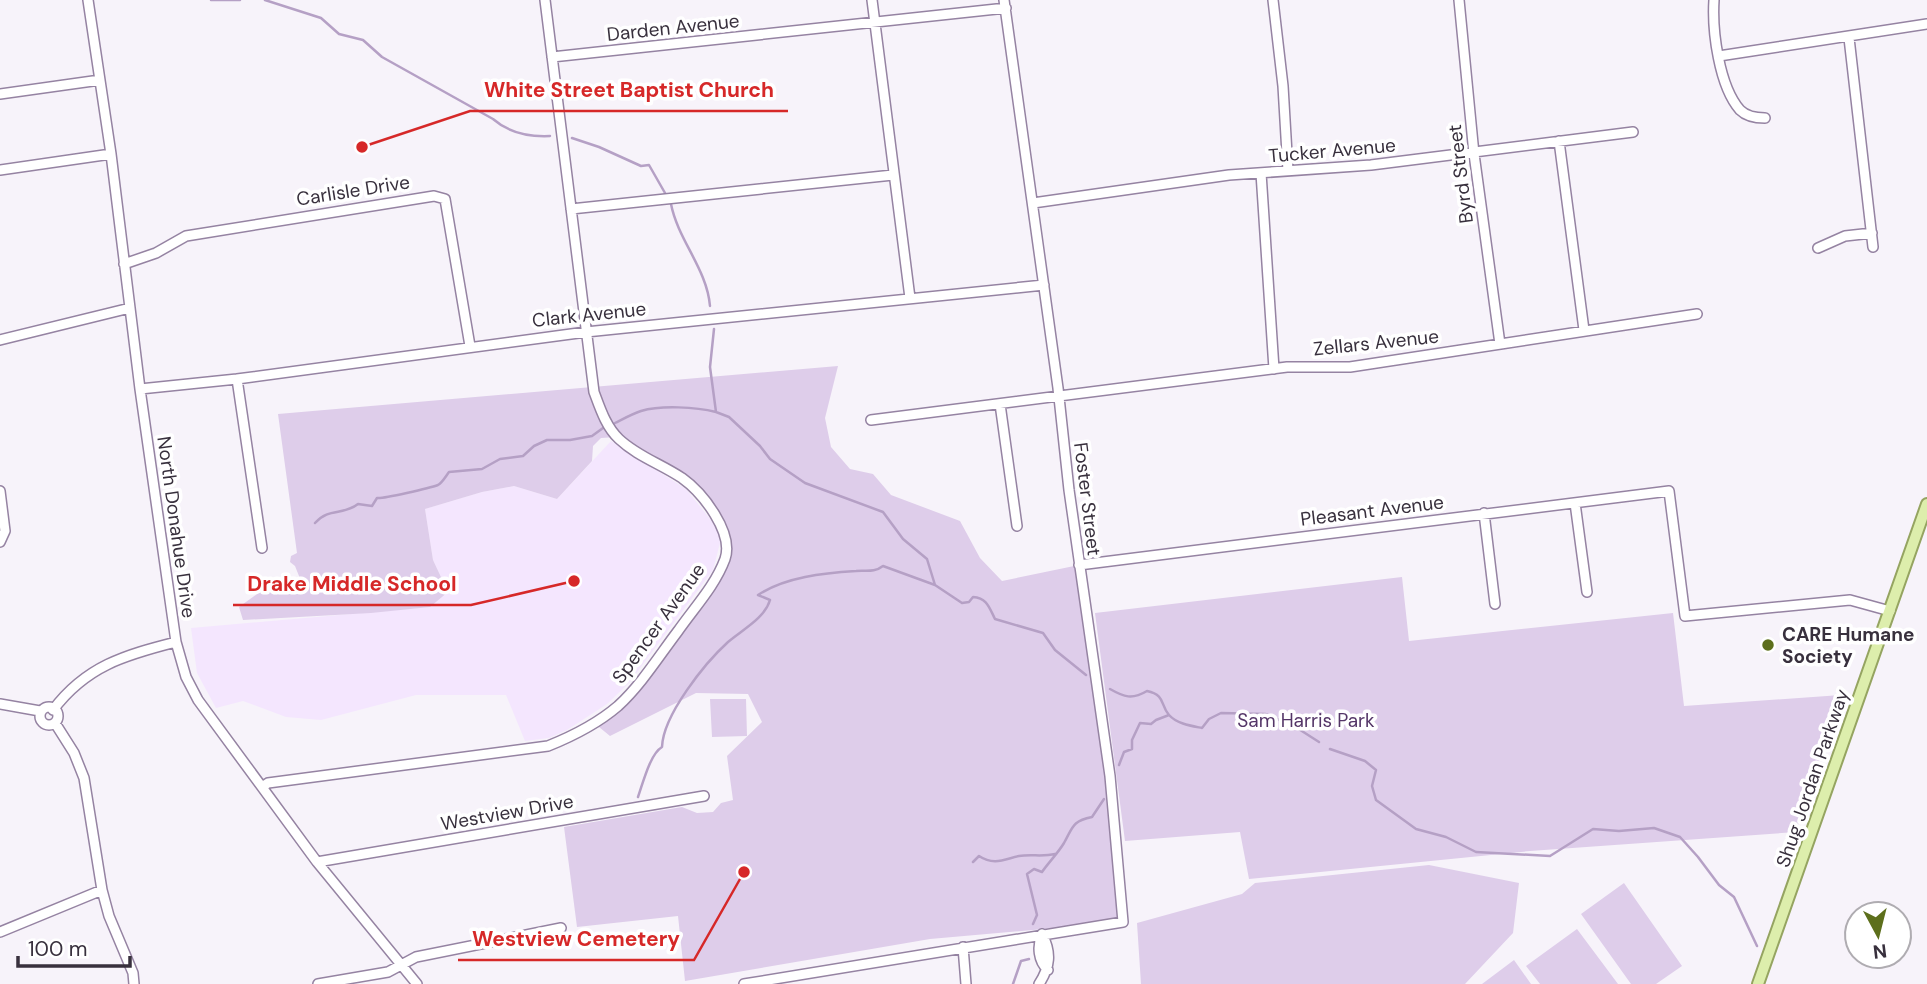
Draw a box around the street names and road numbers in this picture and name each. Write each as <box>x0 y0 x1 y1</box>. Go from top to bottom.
street label: Darden Avenue <box>605 8 741 47</box>
street label: Byrd Street <box>1442 123 1479 225</box>
street label: Tucker Avenue <box>1267 132 1397 169</box>
street label: Carlisle Drive <box>295 169 412 212</box>
street label: Clark Avenue <box>531 296 647 333</box>
street label: Zellars Avenue <box>1312 323 1440 362</box>
street label: North Donahue Drive <box>151 435 202 619</box>
street label: Foster Street <box>1068 441 1107 557</box>
street label: Pleasant Avenue <box>1299 489 1445 532</box>
street label: Spencer Avenue <box>606 558 711 688</box>
street label: Shug Jordan Parkway <box>1770 686 1855 870</box>
street label: Westview Drive <box>439 789 575 836</box>

